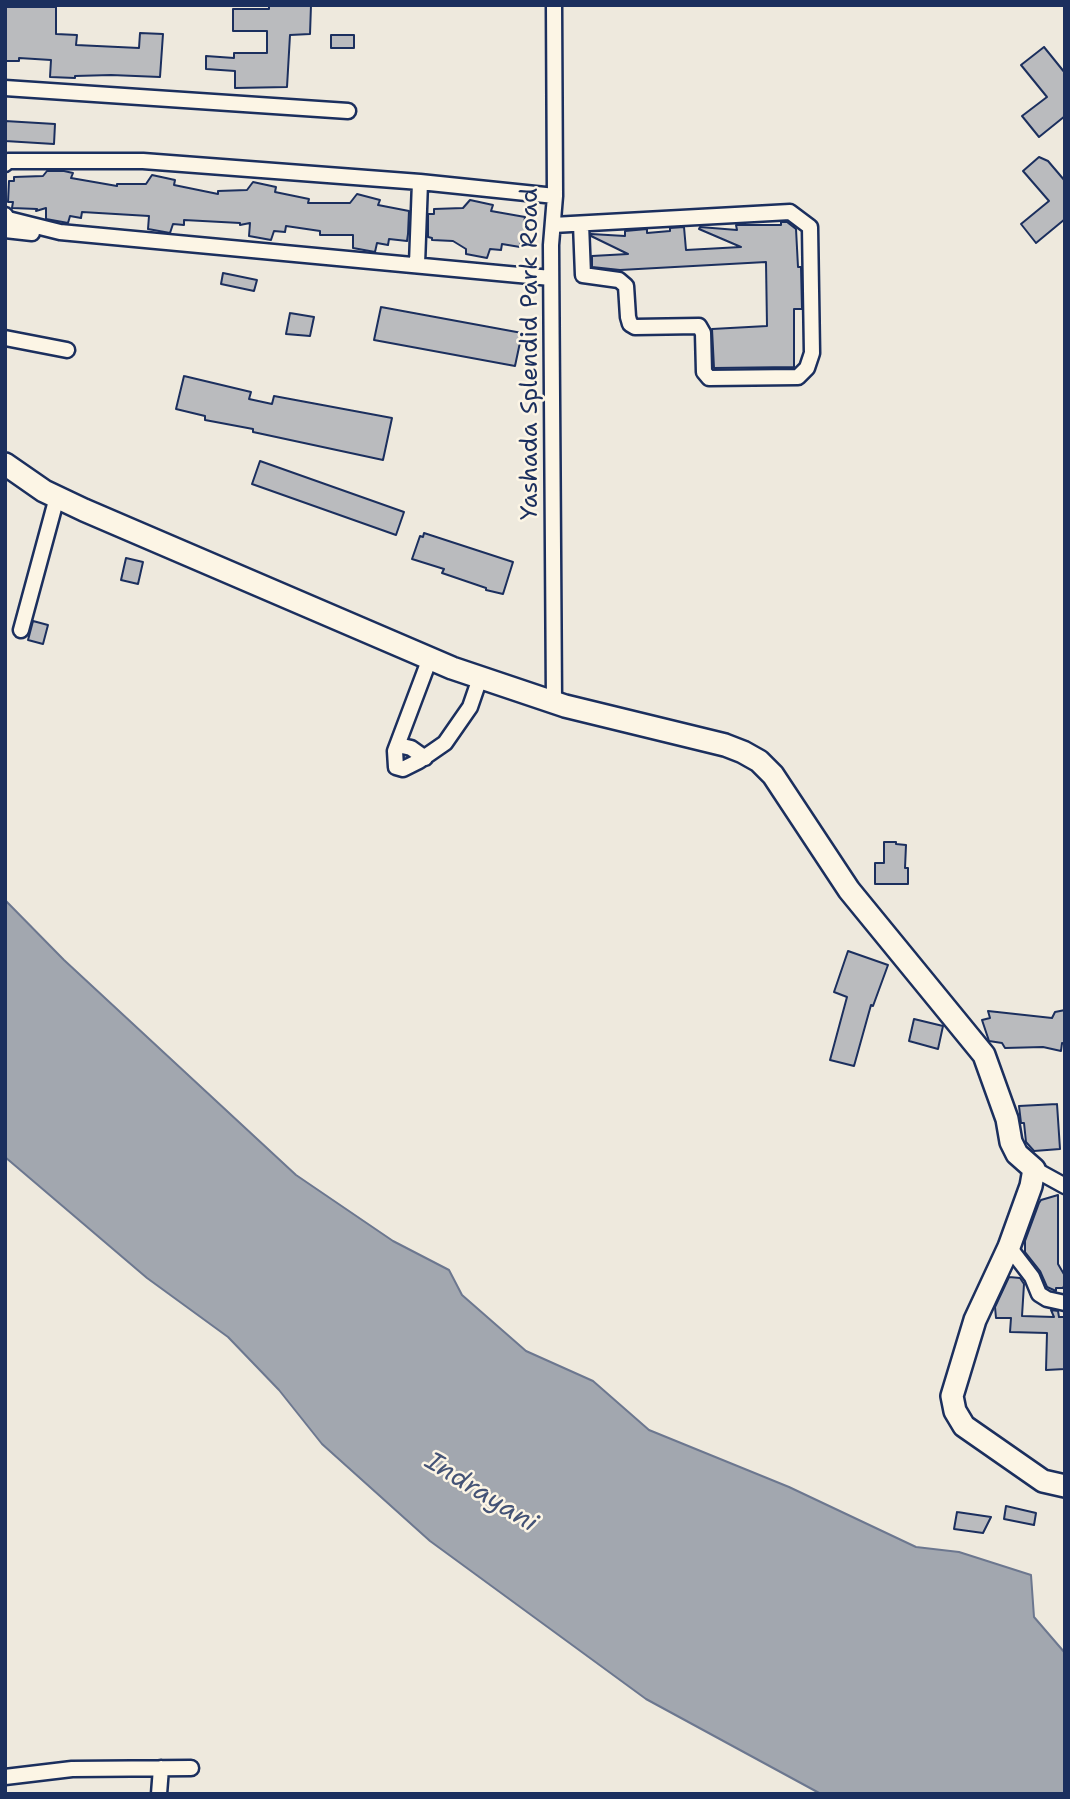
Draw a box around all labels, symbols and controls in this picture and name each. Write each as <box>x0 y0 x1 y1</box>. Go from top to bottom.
street label: Yashada Splendid Park Road <box>517 188 545 520</box>
water label: Indrayani <box>419 1446 543 1540</box>

